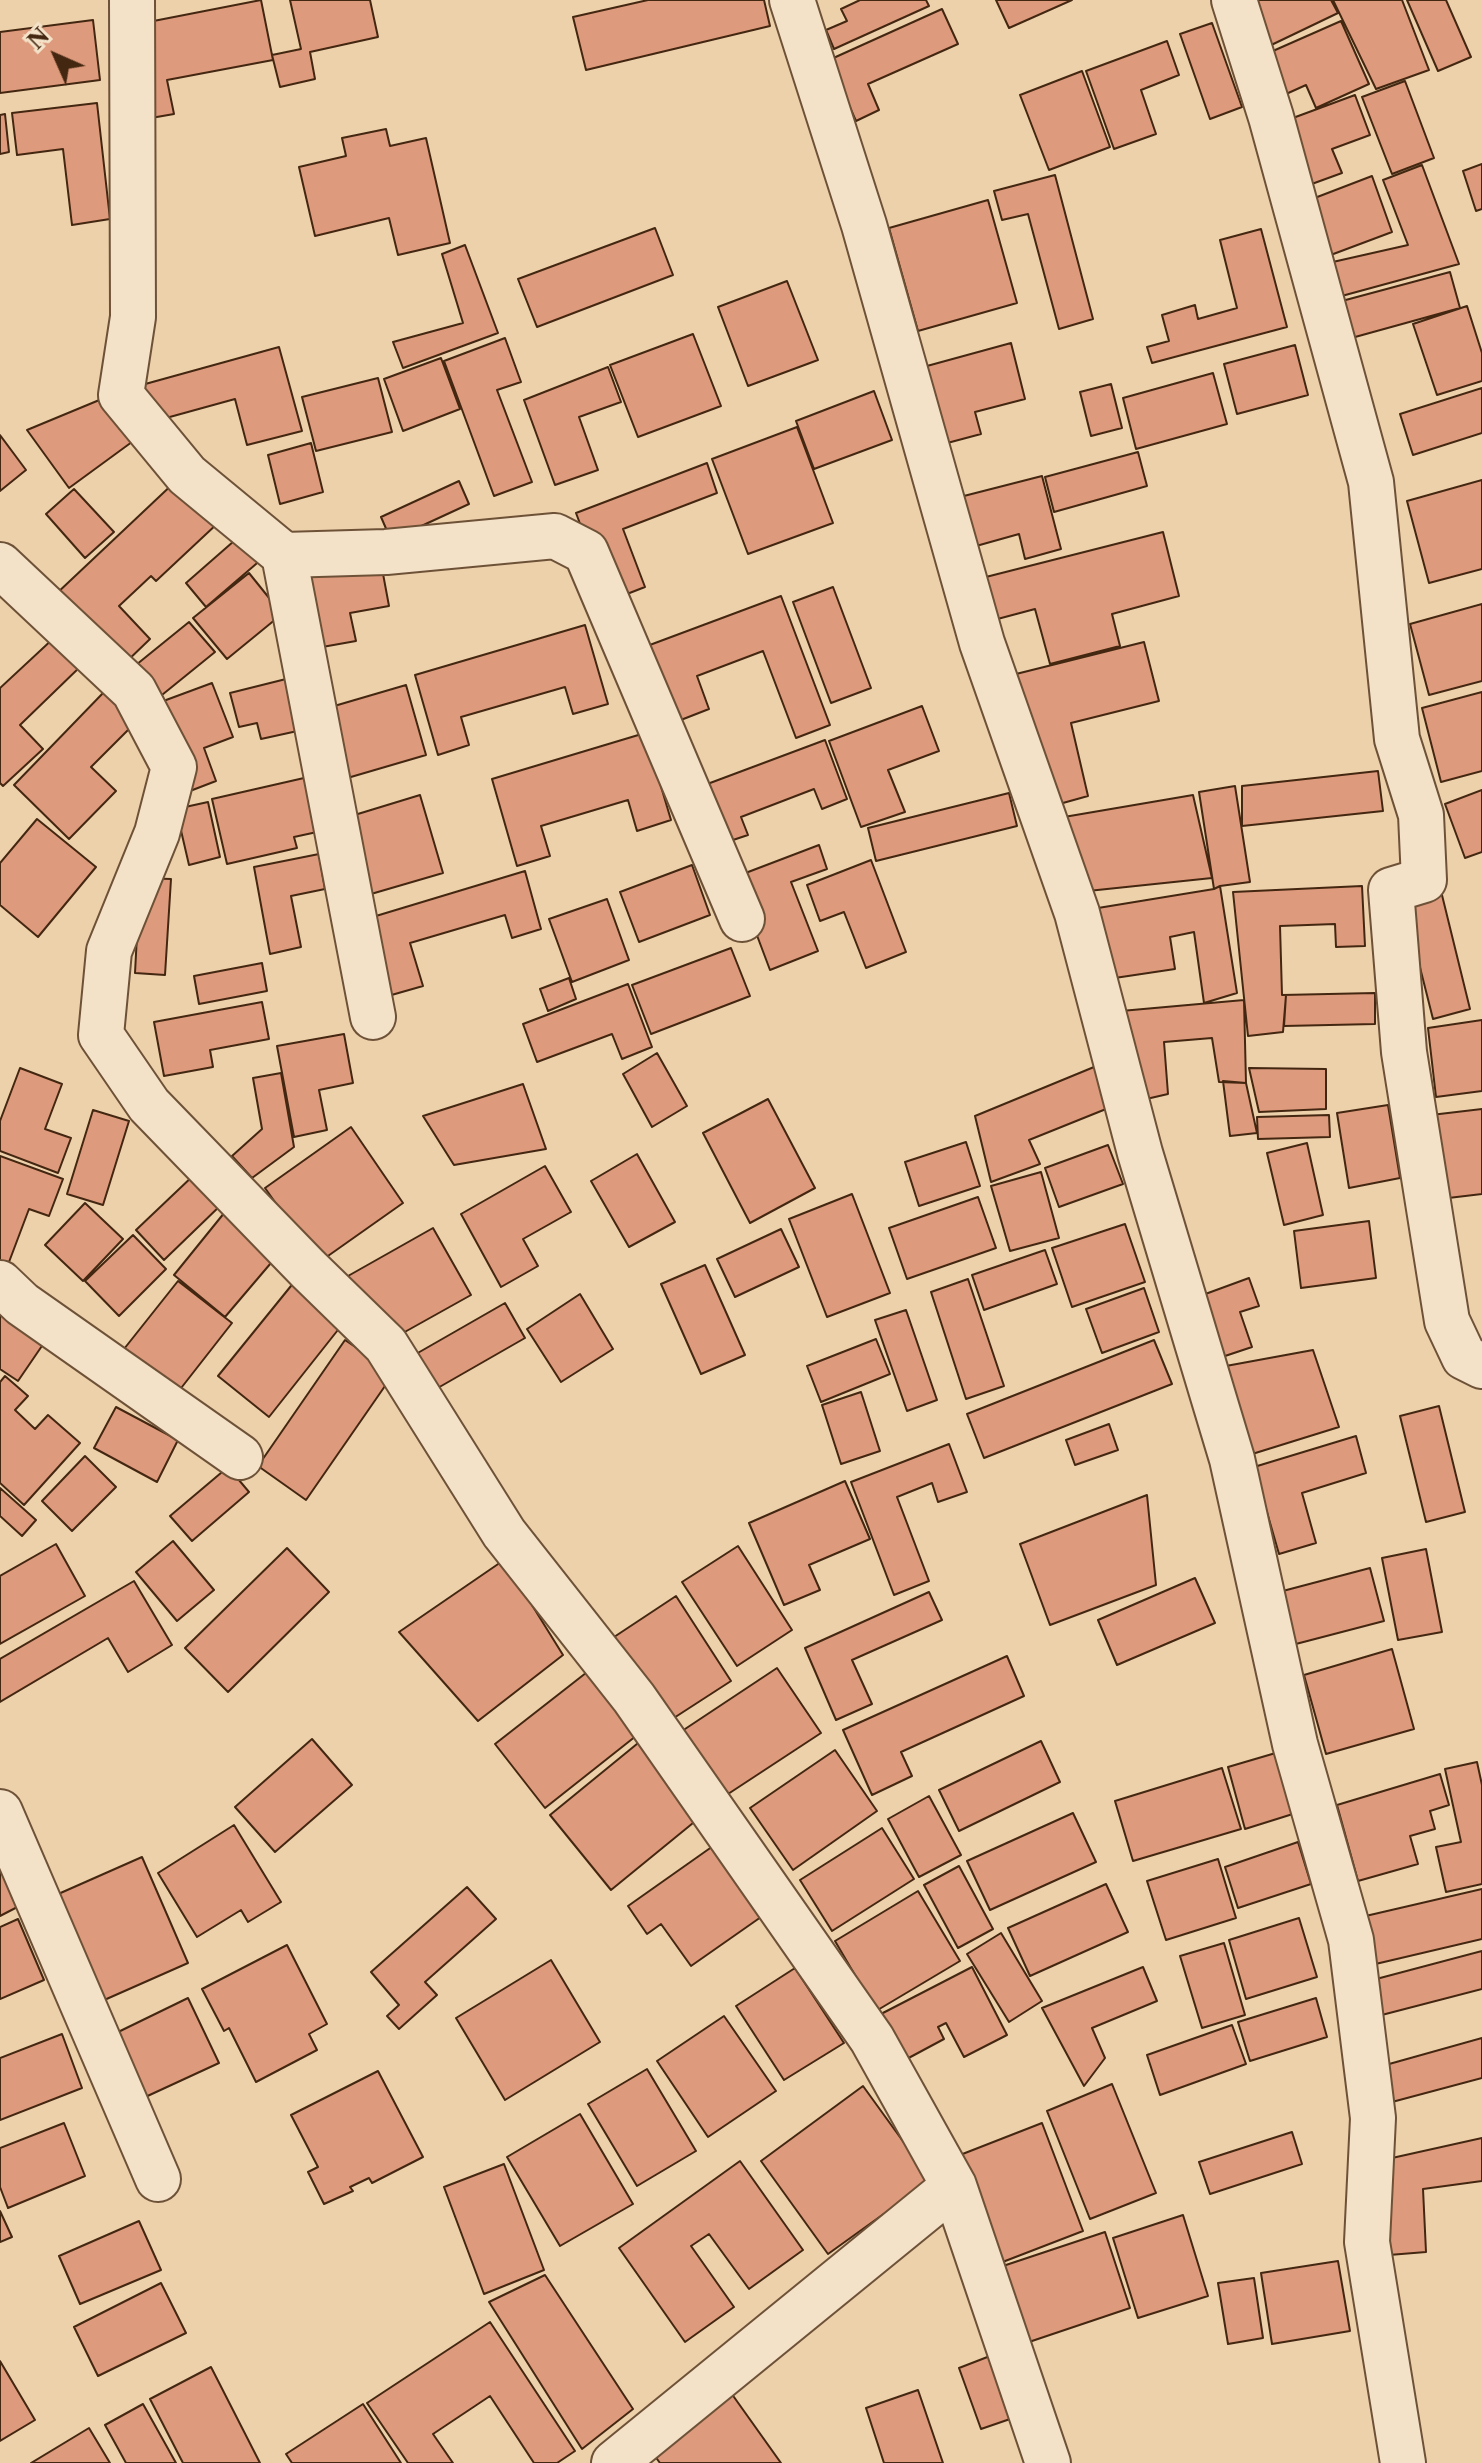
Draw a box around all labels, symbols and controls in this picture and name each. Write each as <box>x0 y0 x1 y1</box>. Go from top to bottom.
north arrow <box>16 16 96 96</box>
text: N <box>22 22 55 55</box>

